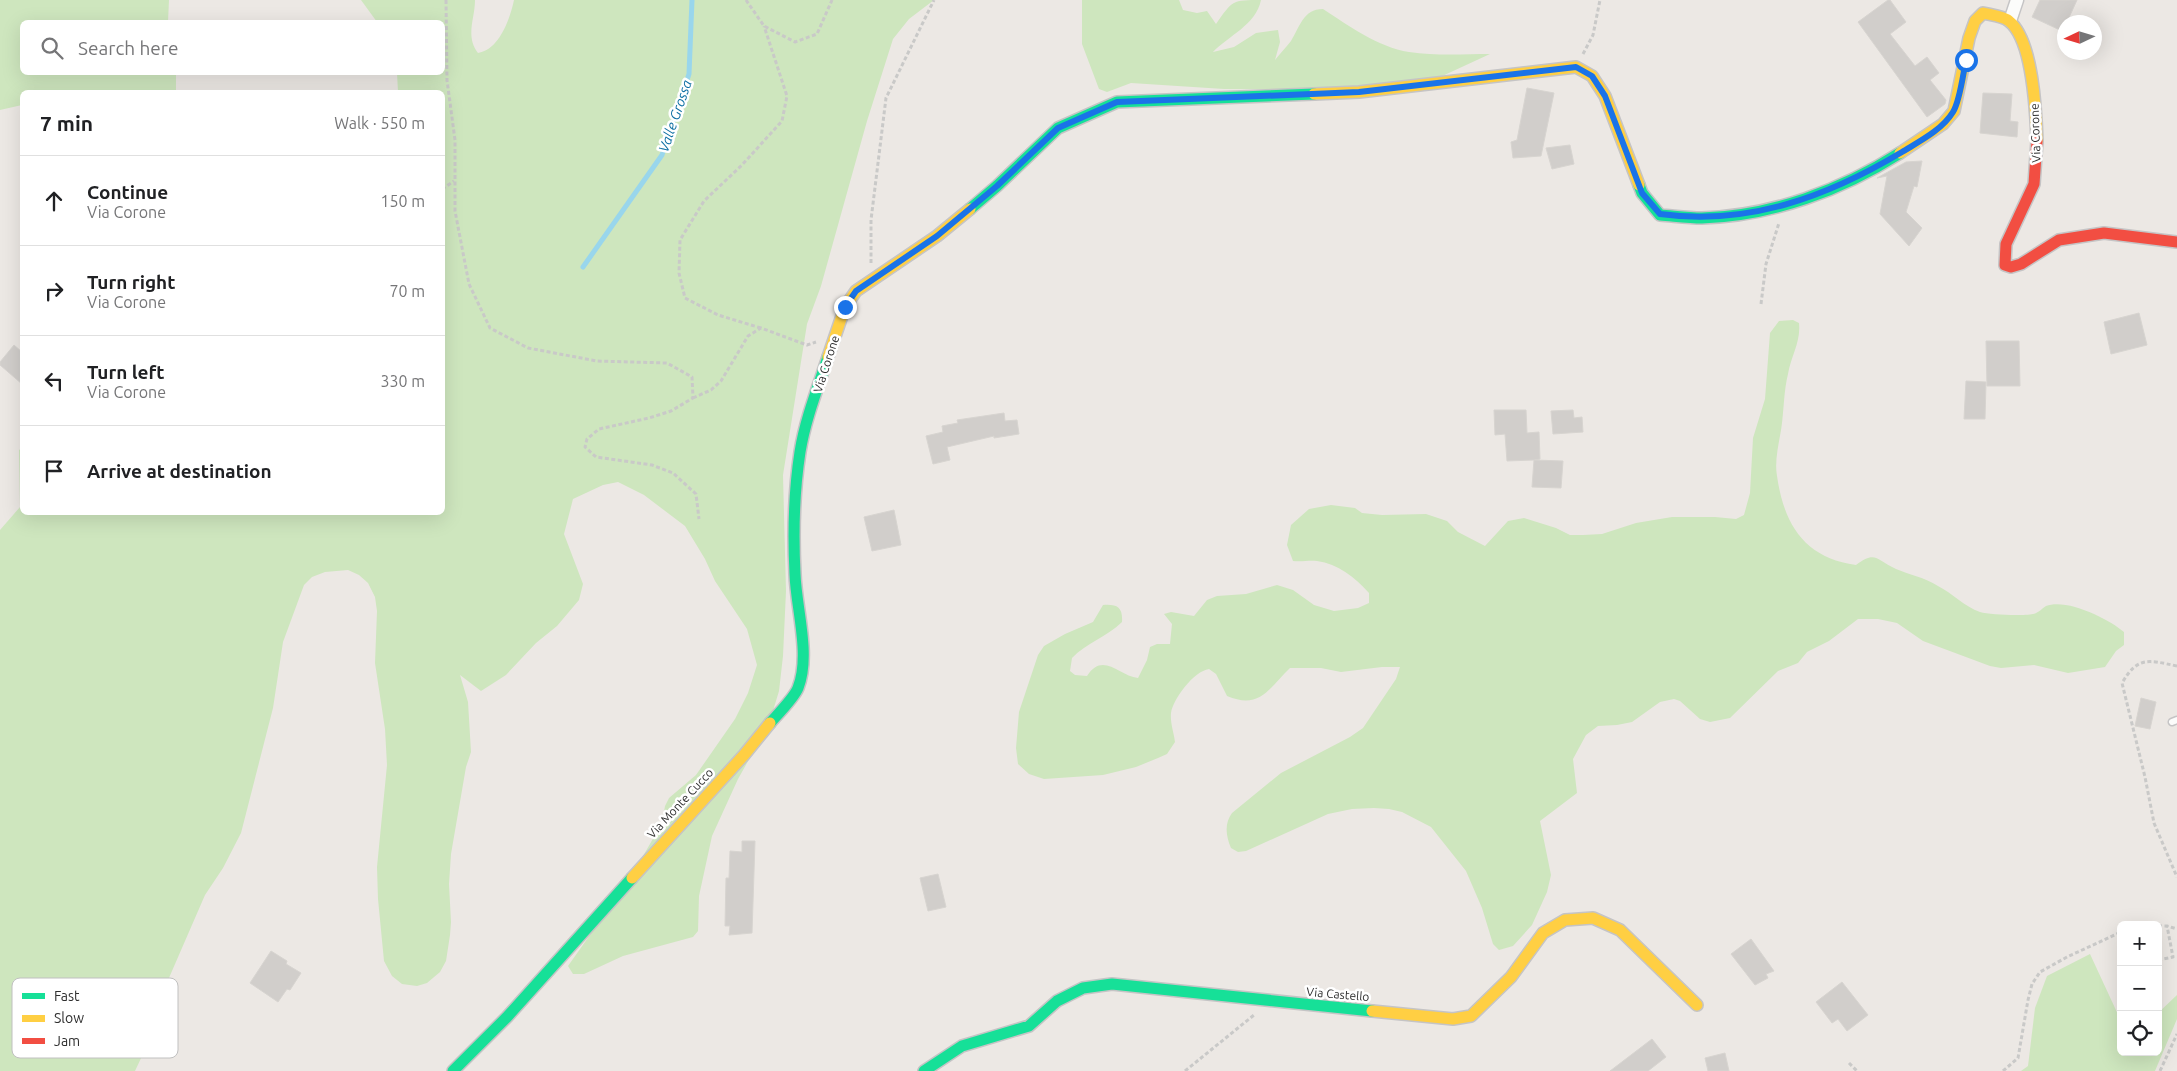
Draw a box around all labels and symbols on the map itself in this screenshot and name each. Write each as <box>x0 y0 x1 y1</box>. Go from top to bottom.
north arrow <box>2057 15 2102 60</box>
route start <box>1955 49 1978 72</box>
water label: Valle Grossa <box>655 77 695 154</box>
street label: Via Corone <box>2027 103 2043 163</box>
route end <box>834 296 857 319</box>
street label: Via Corone <box>811 334 841 394</box>
street label: Via Monte Cucco <box>644 766 716 840</box>
legend <box>12 978 178 1058</box>
street label: Via Castello <box>1306 985 1370 1003</box>
text: Fast <box>54 988 80 1004</box>
text: Slow <box>54 1010 84 1026</box>
text: Jam <box>54 1033 80 1049</box>

